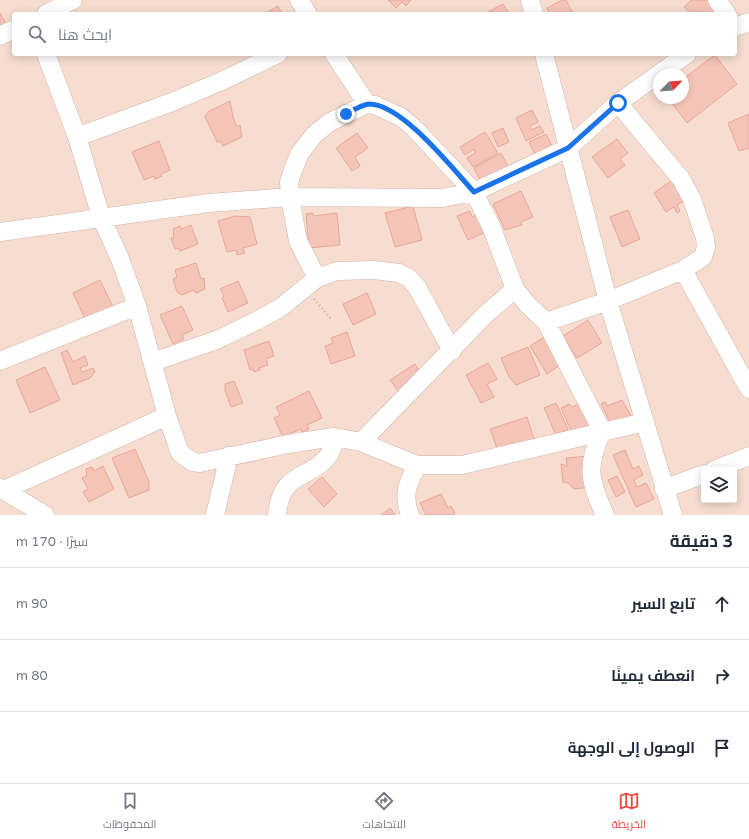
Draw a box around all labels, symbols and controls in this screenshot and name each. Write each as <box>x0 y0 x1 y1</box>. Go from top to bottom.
search box <box>12 12 737 56</box>
icon: search <box>26 23 48 45</box>
text: ابحث هنا <box>58 26 112 44</box>
north arrow <box>653 68 689 104</box>
route start <box>609 94 627 112</box>
route end <box>337 105 355 123</box>
map controls <box>701 467 737 503</box>
button: layers <box>701 467 737 503</box>
text: 3 دقيقة <box>670 531 733 552</box>
text: سيرًا · 170 m <box>16 534 88 550</box>
icon: ahead <box>711 593 733 615</box>
text: تابع السير <box>631 595 695 613</box>
text: 90 m <box>16 596 48 612</box>
icon: right <box>711 665 733 687</box>
text: انعطف يمينًا <box>611 667 695 685</box>
text: 80 m <box>16 668 48 684</box>
icon: arrive <box>711 737 733 759</box>
text: الوصول إلى الوجهة <box>568 739 695 757</box>
tab: المحفوظات <box>103 790 156 834</box>
tab: الاتجاهات <box>362 790 406 834</box>
tab: الخريطة <box>612 790 646 834</box>

